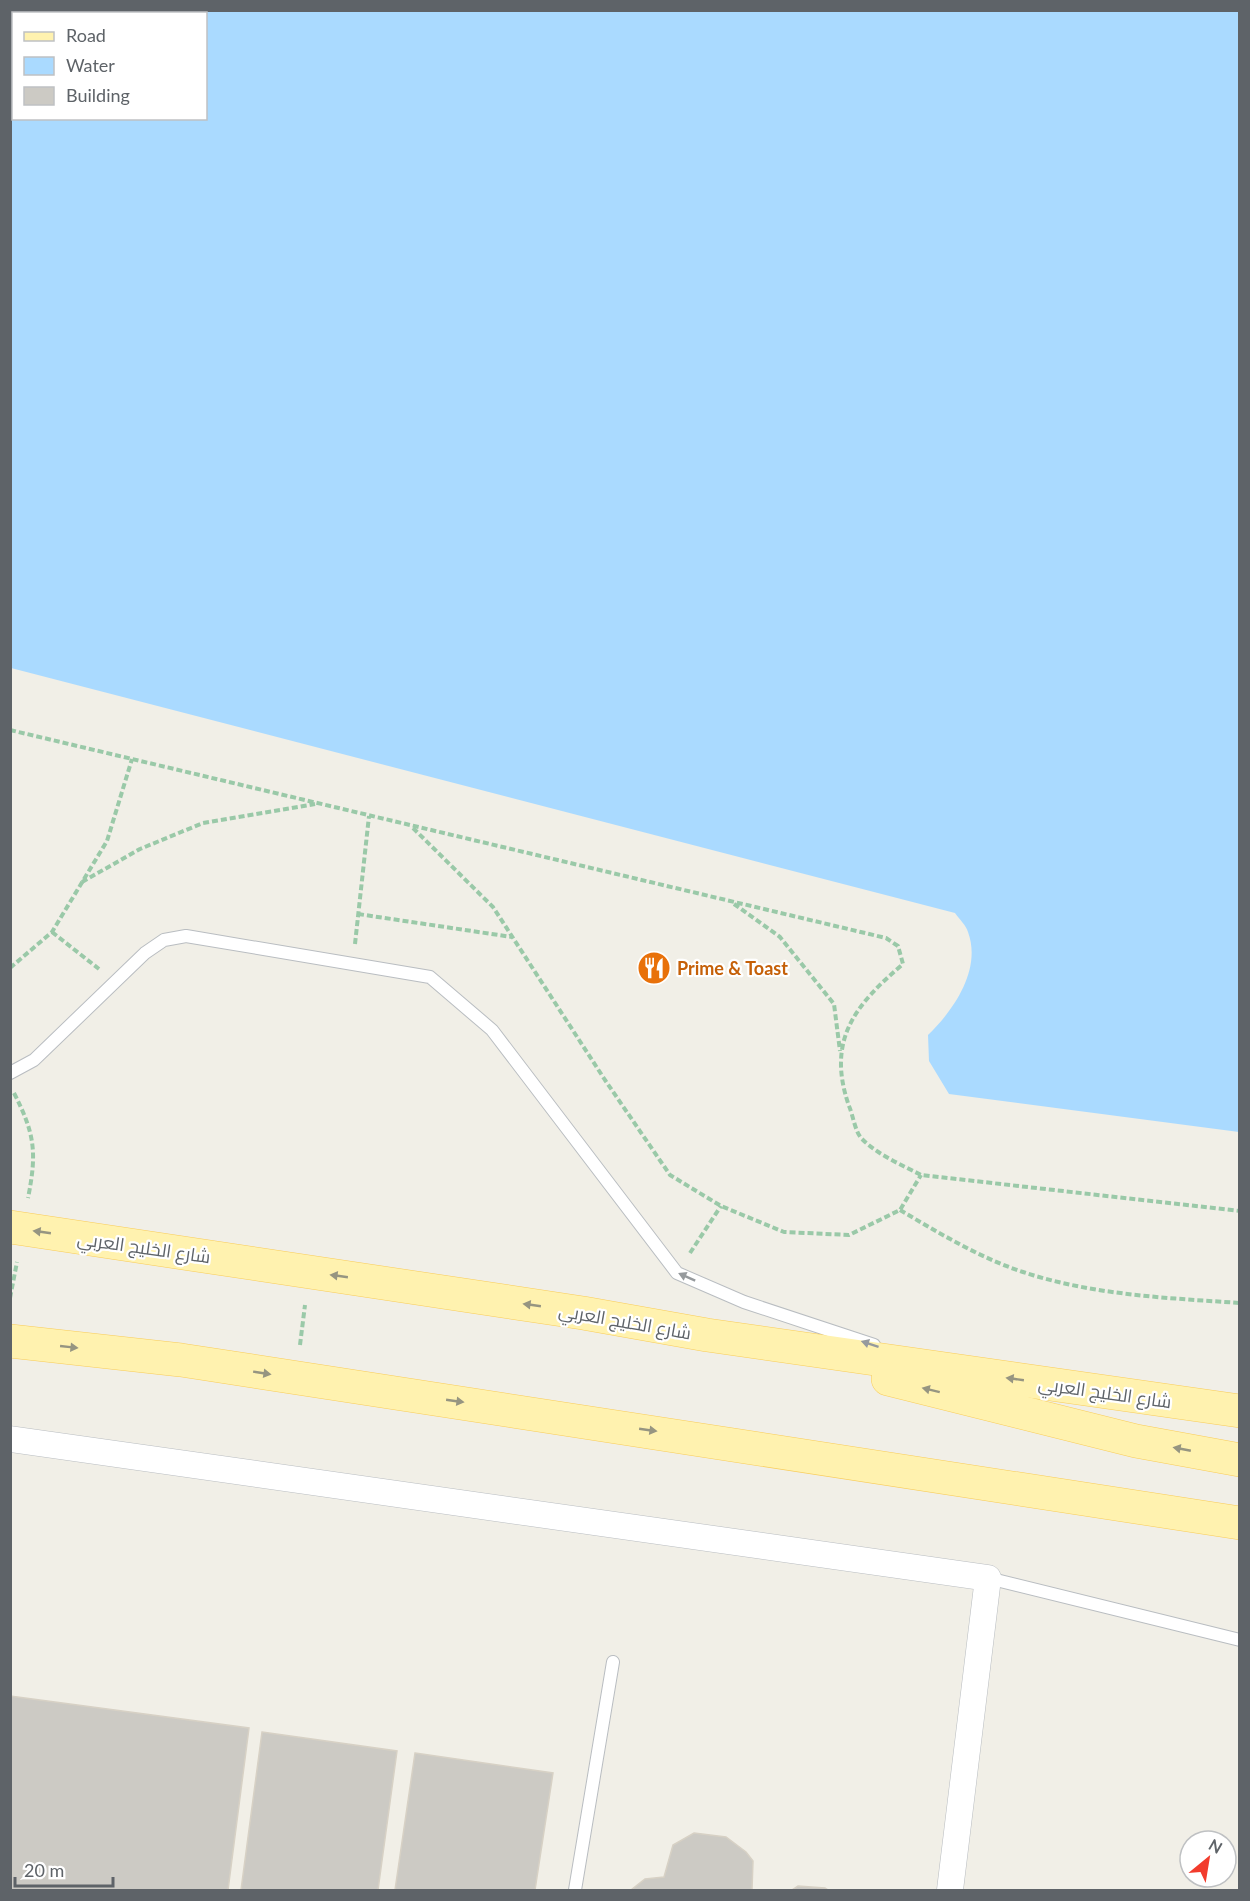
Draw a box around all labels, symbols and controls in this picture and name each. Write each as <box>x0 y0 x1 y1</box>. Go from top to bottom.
legend <box>12 12 207 120</box>
text: Road <box>66 24 106 46</box>
text: Water <box>66 54 115 76</box>
text: Building <box>66 84 130 106</box>
restaurant icon: Prime & Toast <box>636 950 672 986</box>
place label: Prime & Toast <box>677 957 788 979</box>
one-way arrow <box>33 1227 52 1236</box>
street label: شارع الخليج العربي <box>75 1227 212 1271</box>
one-way arrow <box>329 1272 348 1281</box>
one-way arrow <box>678 1272 696 1282</box>
street label: شارع الخليج العربي <box>556 1299 693 1347</box>
one-way arrow <box>522 1300 541 1309</box>
one-way arrow <box>861 1339 879 1348</box>
one-way arrow <box>59 1343 78 1352</box>
one-way arrow <box>253 1368 272 1377</box>
street label: شارع الخليج العربي <box>1036 1372 1173 1416</box>
one-way arrow <box>1006 1374 1025 1383</box>
one-way arrow <box>922 1385 940 1395</box>
one-way arrow <box>445 1397 464 1406</box>
one-way arrow <box>638 1426 657 1435</box>
one-way arrow <box>1172 1444 1191 1453</box>
north arrow <box>1178 1829 1238 1889</box>
text: N <box>1206 1834 1226 1857</box>
scale bar <box>15 1850 112 1888</box>
text: 20 m <box>24 1859 64 1881</box>

